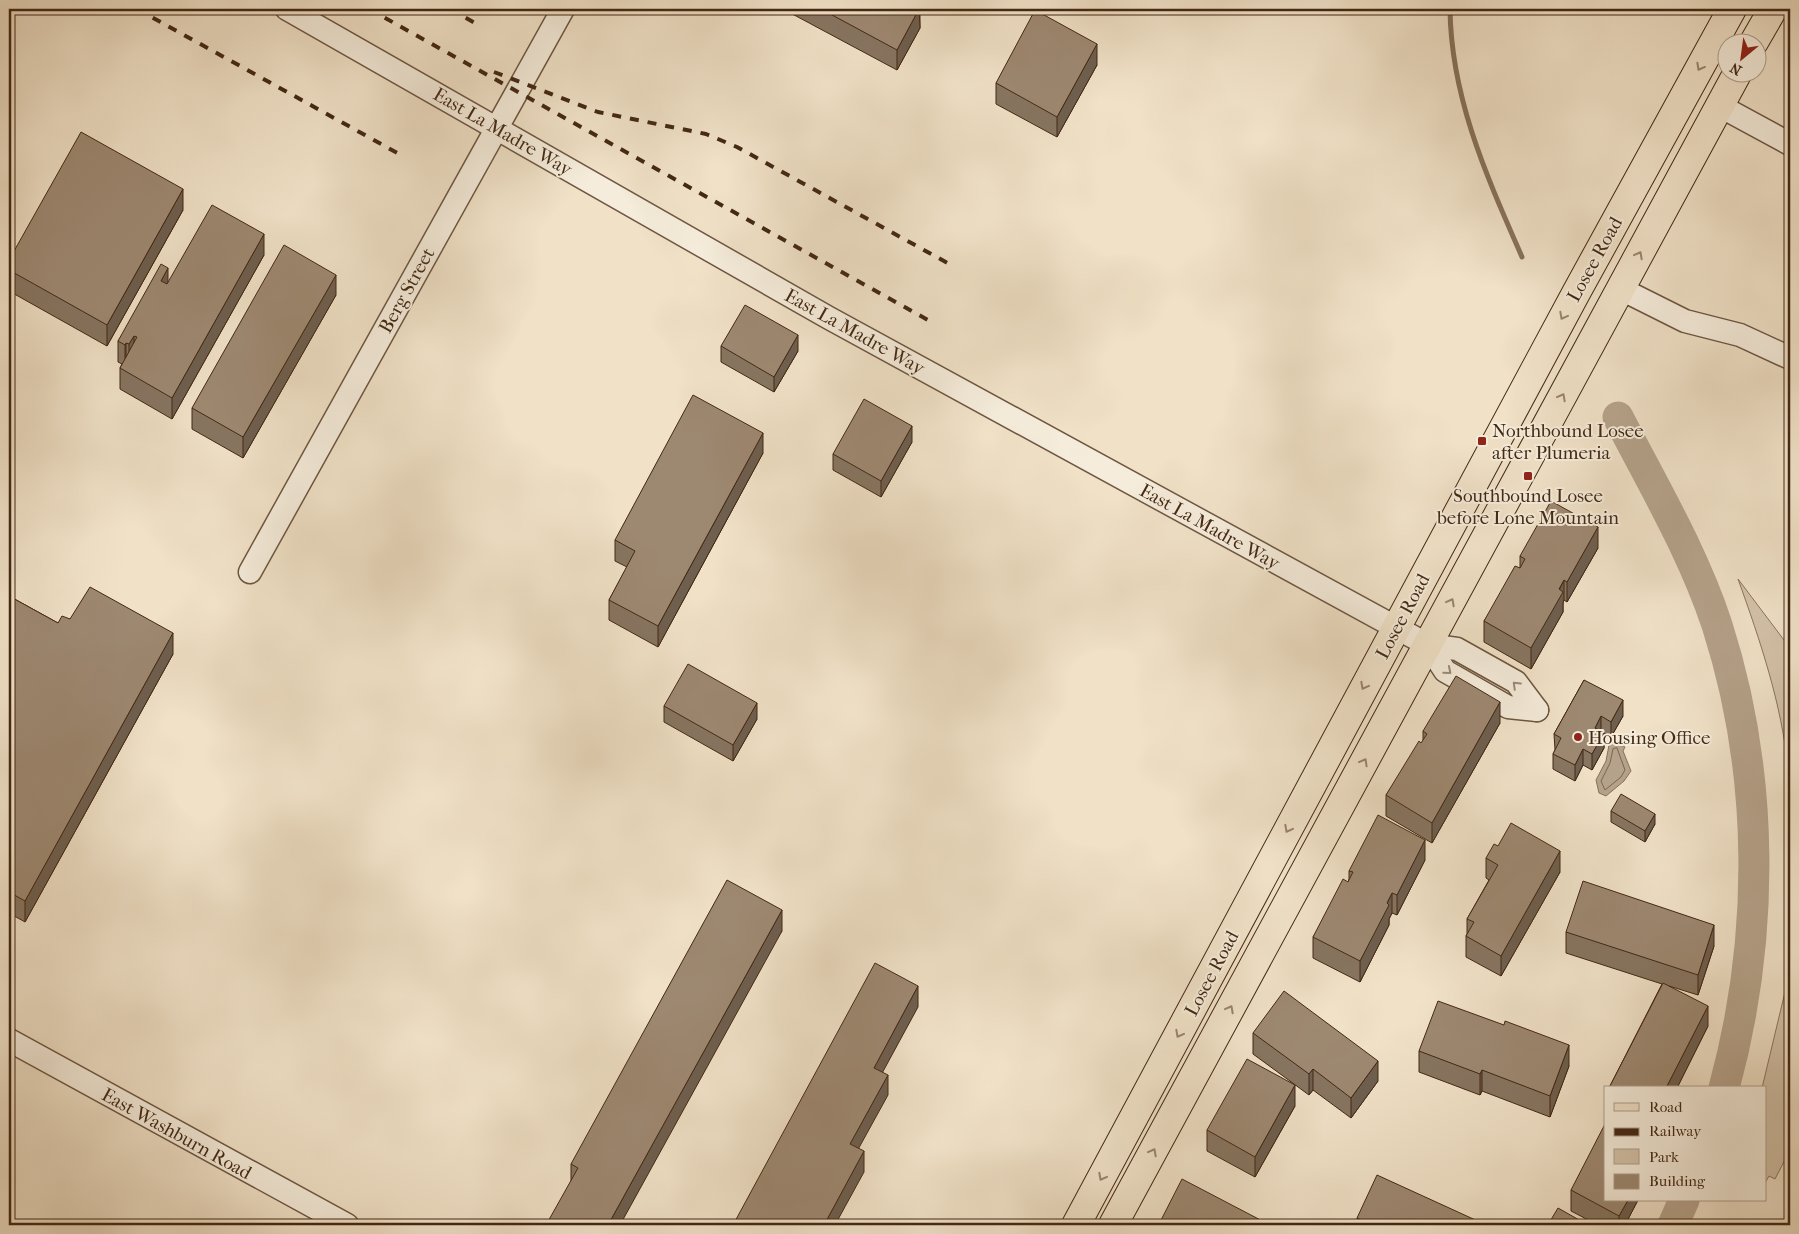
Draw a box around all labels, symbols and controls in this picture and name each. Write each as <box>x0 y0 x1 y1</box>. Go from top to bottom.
north arrow <box>1716 32 1766 82</box>
text: N <box>1727 59 1745 79</box>
one-way arrow <box>1697 61 1707 70</box>
street label: East La Madre Way <box>429 83 577 181</box>
street label: Losee Road <box>1563 213 1627 306</box>
street label: Berg Street <box>374 244 439 337</box>
one-way arrow <box>1633 251 1643 260</box>
street label: East La Madre Way <box>781 284 929 380</box>
one-way arrow <box>1559 311 1569 320</box>
one-way arrow <box>1556 394 1566 403</box>
place label: Northbound Losee after Plumeria <box>1492 420 1644 464</box>
marker: Northbound Losee after Plumeria <box>1476 435 1488 447</box>
marker: Southbound Losee before Lone Mountain <box>1522 470 1534 482</box>
street label: East La Madre Way <box>1136 479 1284 575</box>
place label: Southbound Losee before Lone Mountain <box>1436 485 1619 529</box>
street label: Losee Road <box>1371 570 1435 663</box>
one-way arrow <box>1445 598 1455 607</box>
one-way arrow <box>1443 666 1452 675</box>
one-way arrow <box>1361 680 1371 689</box>
one-way arrow <box>1513 682 1522 691</box>
place label: Housing Office <box>1588 727 1710 749</box>
marker: Housing Office <box>1572 731 1584 743</box>
one-way arrow <box>1358 758 1368 767</box>
one-way arrow <box>1284 824 1294 833</box>
street label: Losee Road <box>1180 927 1244 1020</box>
one-way arrow <box>1224 1005 1234 1014</box>
one-way arrow <box>1175 1029 1185 1038</box>
street label: East Washburn Road <box>98 1084 256 1185</box>
legend <box>1604 1086 1766 1202</box>
text: Road <box>1649 1098 1683 1116</box>
text: Railway <box>1649 1122 1702 1140</box>
one-way arrow <box>1146 1148 1156 1157</box>
text: Park <box>1649 1148 1679 1166</box>
one-way arrow <box>1098 1172 1108 1181</box>
text: Building <box>1649 1172 1706 1190</box>

